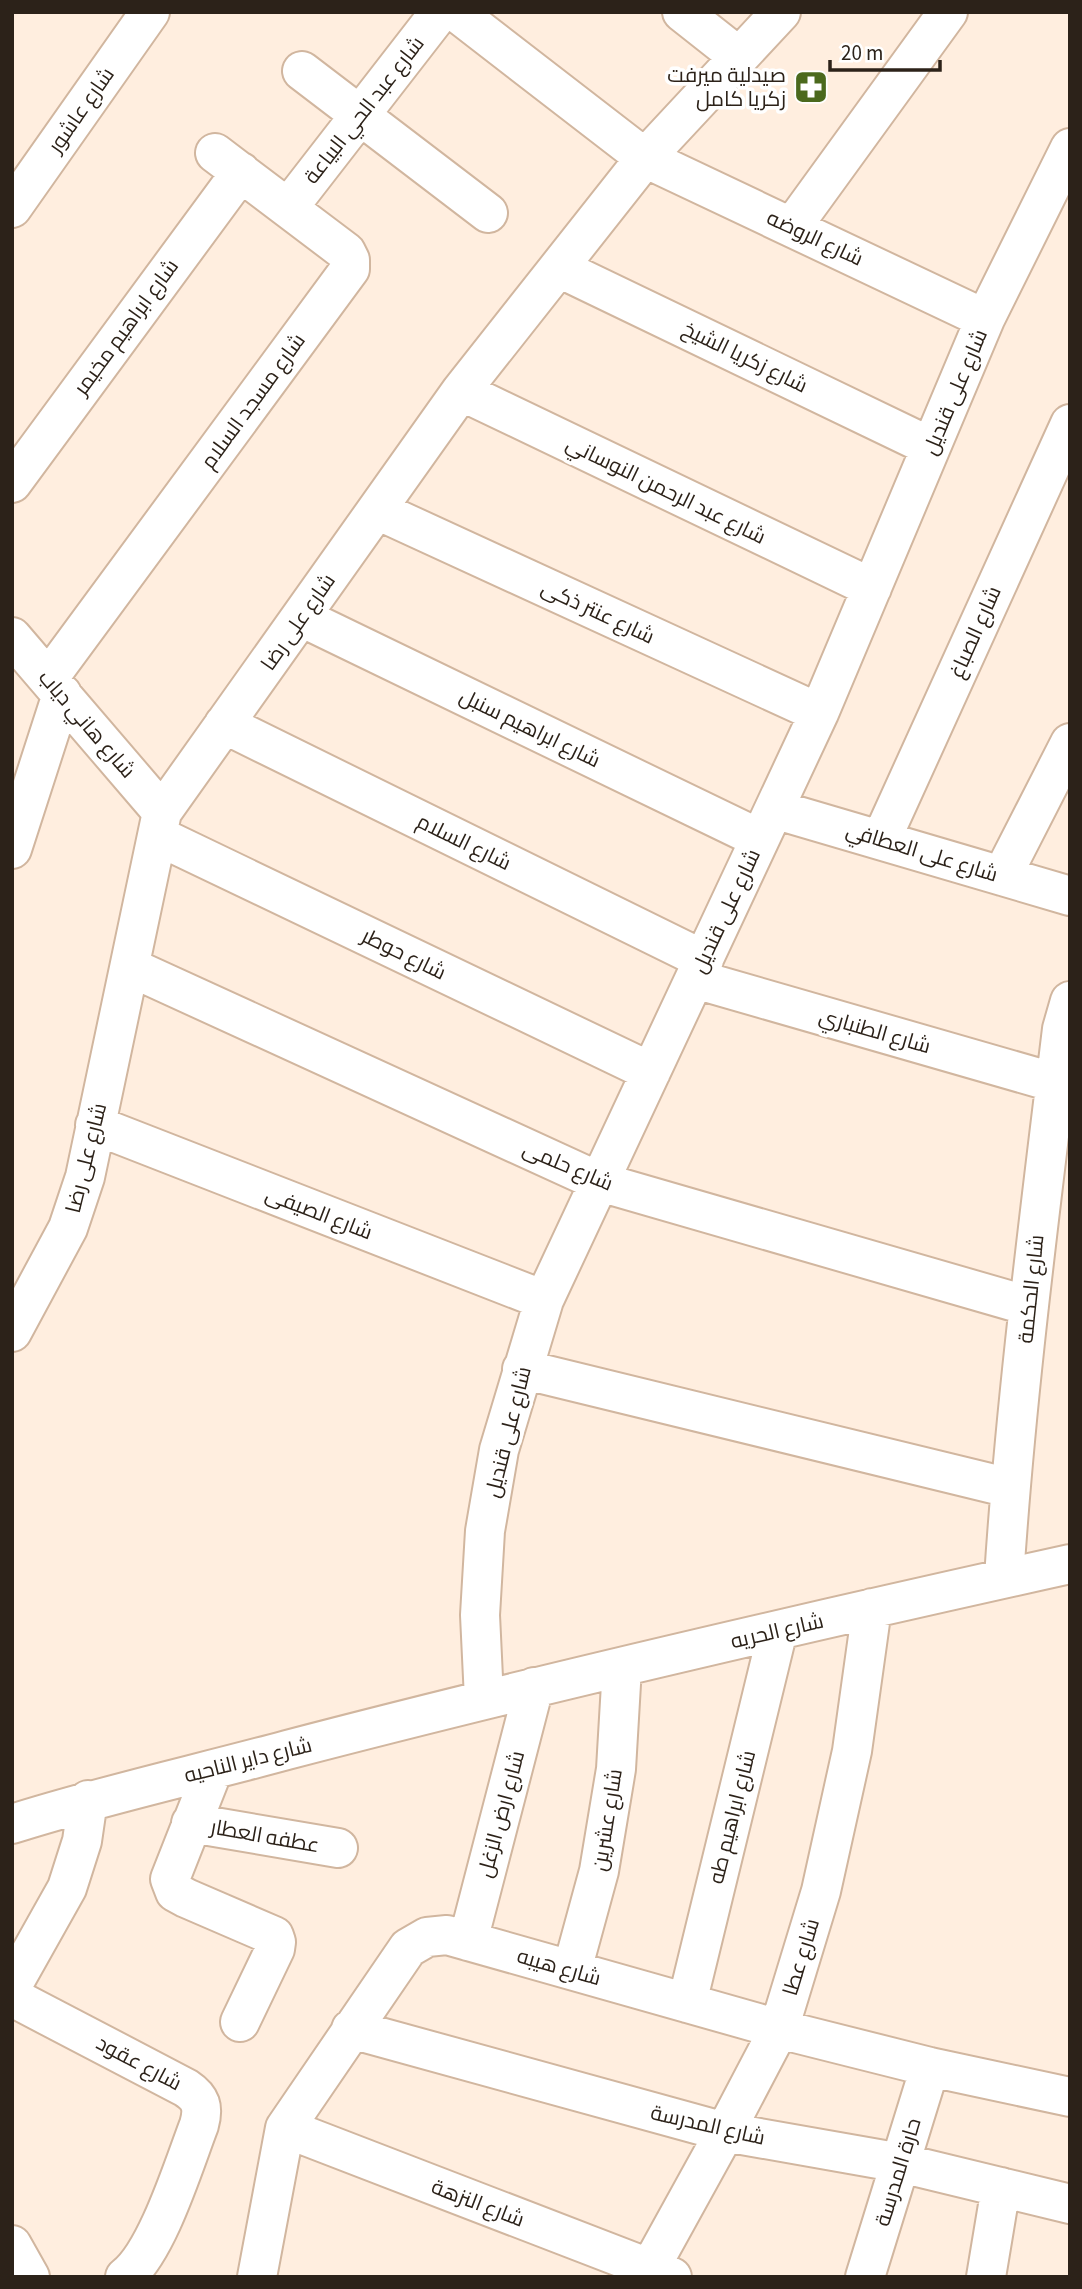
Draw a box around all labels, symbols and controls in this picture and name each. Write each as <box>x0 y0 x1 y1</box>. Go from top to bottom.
scale bar <box>830 28 940 72</box>
street label: شارع عبد الحي البياعة <box>297 30 432 191</box>
text: 20 m <box>841 38 883 68</box>
place label: صيدلية ميرفت زكريا كامل <box>667 60 786 114</box>
street label: شارع عاشور <box>40 61 122 160</box>
pharmacy icon: صيدلية ميرفت زكريا كامل <box>792 68 830 106</box>
street label: شارع الروضه <box>762 203 868 273</box>
street label: شارع ابراهيم مخيمر <box>66 253 186 402</box>
street label: شارع زكريا الشيخ <box>677 314 813 400</box>
street label: شارع على قنديل <box>915 324 995 460</box>
street label: شارع مسجد السلام <box>193 327 313 475</box>
street label: شارع عبد الرحمن النوساني <box>561 429 771 552</box>
street label: شارع على رضا <box>253 567 343 677</box>
street label: شارع عنتر ذكى <box>536 573 660 651</box>
street label: شارع الصباغ <box>941 581 1009 683</box>
street label: شارع هاني دياب <box>31 663 143 785</box>
street label: شارع ابراهيم سنبل <box>454 681 606 775</box>
street label: شارع السلام <box>412 806 516 878</box>
street label: شارع على العطافي <box>842 815 1002 890</box>
street label: شارع على قنديل <box>684 844 768 978</box>
street label: شارع حوطر <box>356 920 451 987</box>
street label: شارع الطنباري <box>815 1001 934 1062</box>
street label: شارع على رضا <box>58 1100 114 1216</box>
street label: شارع حلمى <box>518 1133 618 1199</box>
street label: شارع الصيفى <box>261 1179 377 1247</box>
street label: شارع الحكمة <box>1010 1233 1052 1345</box>
street label: شارع على قنديل <box>477 1363 539 1501</box>
street label: شارع الحريه <box>727 1606 827 1656</box>
street label: شارع داير الناحيه <box>181 1730 315 1790</box>
street label: شارع ارض الزغل <box>470 1747 532 1881</box>
street label: شارع ابراهيم طه <box>701 1747 763 1887</box>
street label: شارع عشرين <box>584 1767 630 1873</box>
street label: عطفه العطار <box>207 1811 322 1860</box>
street label: شارع عطا <box>775 1915 827 1999</box>
street label: شارع هيبه <box>513 1941 605 1993</box>
street label: شارع عقود <box>91 2028 187 2098</box>
street label: شارع المدرسة <box>648 2097 768 2153</box>
street label: حارة المدرسة <box>867 2114 929 2230</box>
street label: شارع النزهة <box>427 2172 529 2234</box>

